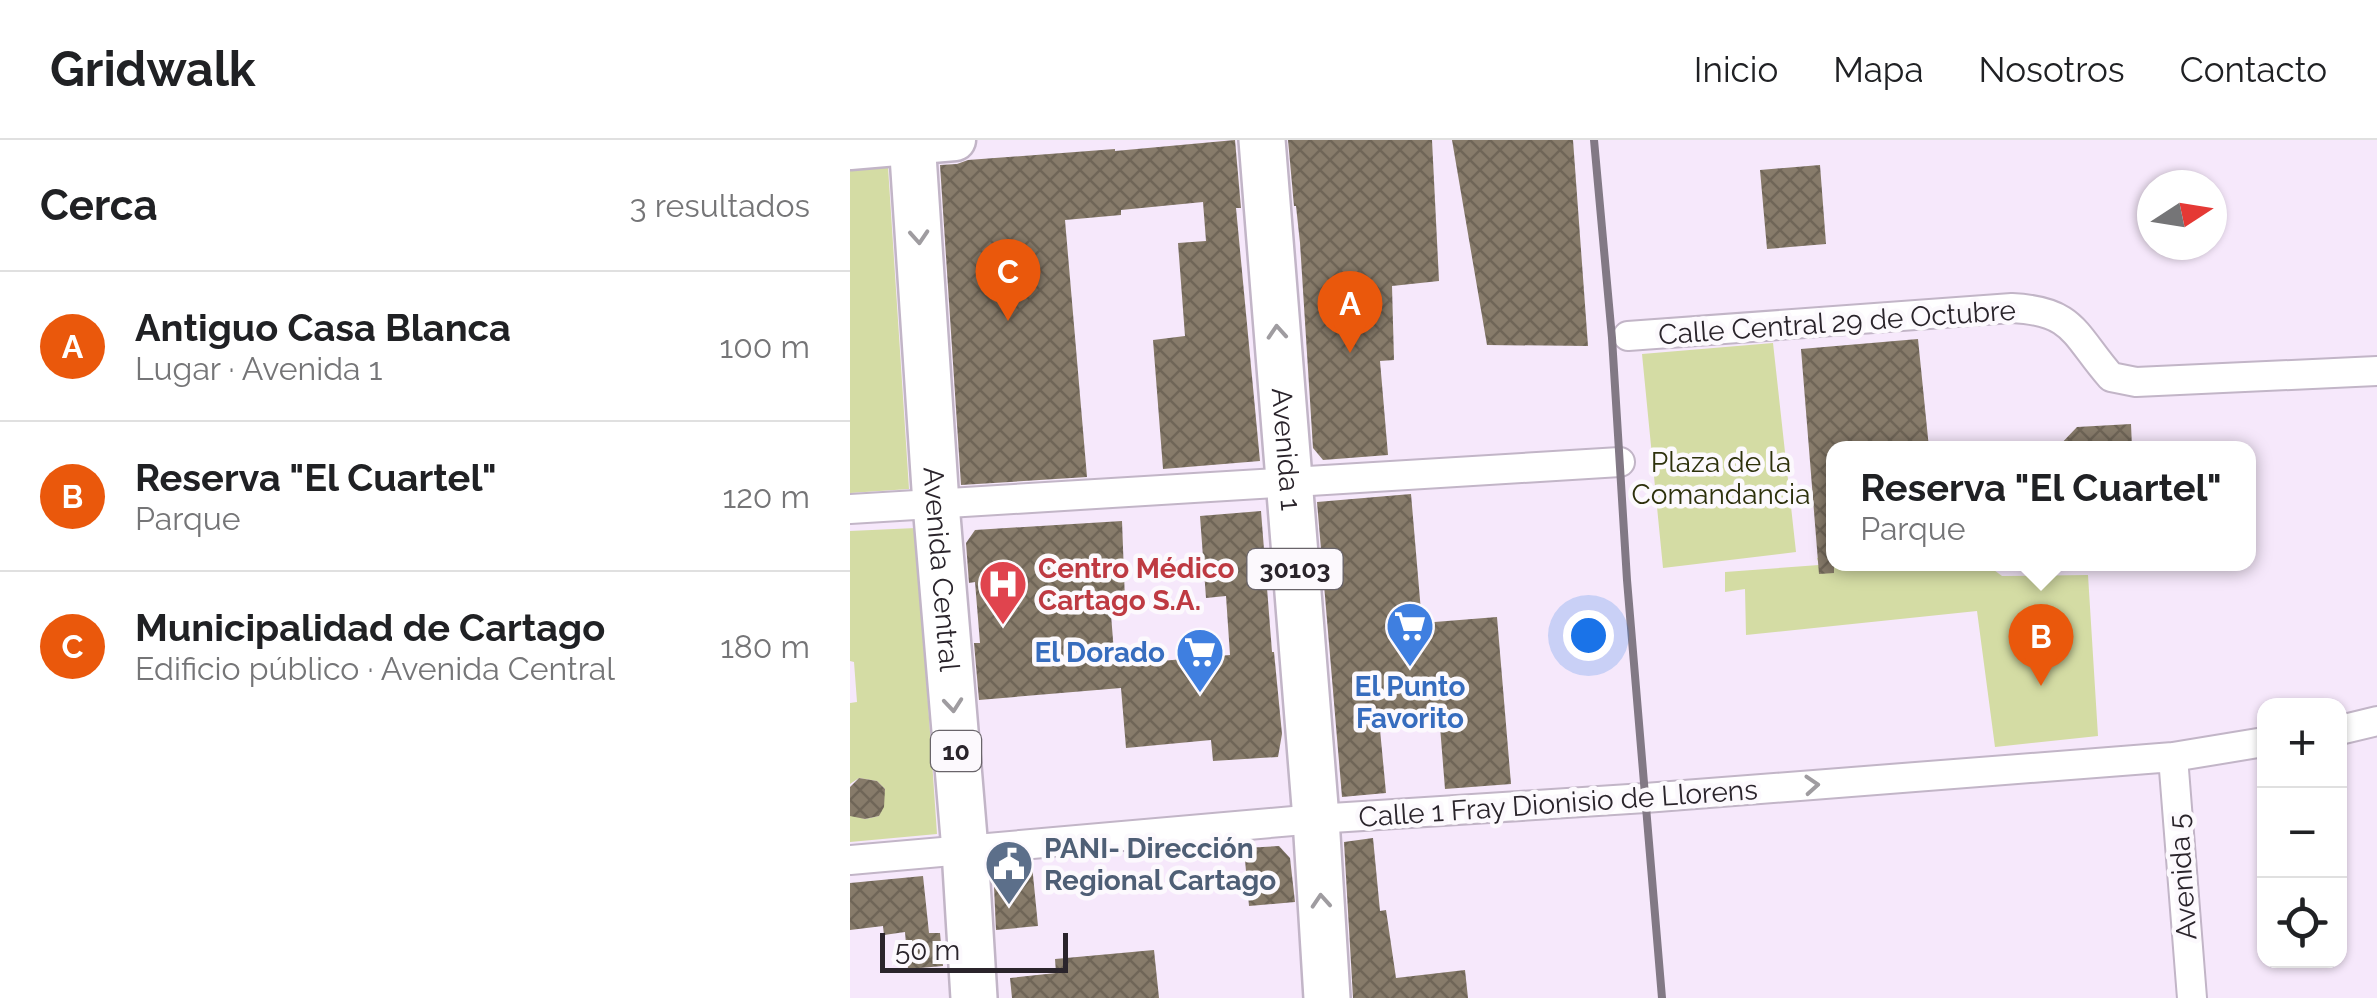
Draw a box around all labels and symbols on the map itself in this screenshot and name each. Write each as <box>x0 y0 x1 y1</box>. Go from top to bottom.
north arrow <box>2137 170 2227 260</box>
one-way arrow <box>907 230 929 246</box>
pin: C <box>976 239 1040 321</box>
pin: A <box>1318 270 1382 353</box>
street label: Calle Central 29 de Octubre <box>1657 294 2017 351</box>
one-way arrow <box>1266 324 1288 340</box>
street label: Avenida 1 <box>1265 386 1307 512</box>
park label: Plaza de la Comandancia <box>1632 446 1810 511</box>
street label: Avenida Central <box>917 466 966 673</box>
road number: 30103 <box>1248 549 1342 589</box>
place label: Centro Médico Cartago S.A. <box>1038 552 1234 617</box>
hospital icon: Centro Médico Cartago S.A. <box>977 558 1029 626</box>
supermarket icon: El Punto Favorito <box>1384 600 1436 668</box>
pin: B <box>2008 604 2074 686</box>
your location <box>1563 610 1614 661</box>
supermarket icon: El Dorado <box>1174 626 1226 694</box>
place label: El Dorado <box>1034 636 1165 669</box>
place label: El Punto Favorito <box>1355 670 1465 735</box>
one-way arrow <box>941 698 963 714</box>
road number: 10 <box>931 731 981 771</box>
street label: Calle 1 Fray Dionisio de Llorens <box>1357 773 1759 834</box>
one-way arrow <box>1804 774 1820 796</box>
street label: Avenida 5 <box>2162 813 2203 941</box>
place label: PANI- Dirección Regional Cartago <box>1044 832 1276 897</box>
public building icon: PANI- Dirección Regional Cartago <box>983 838 1035 906</box>
one-way arrow <box>1311 892 1332 908</box>
scale bar <box>880 928 1068 972</box>

